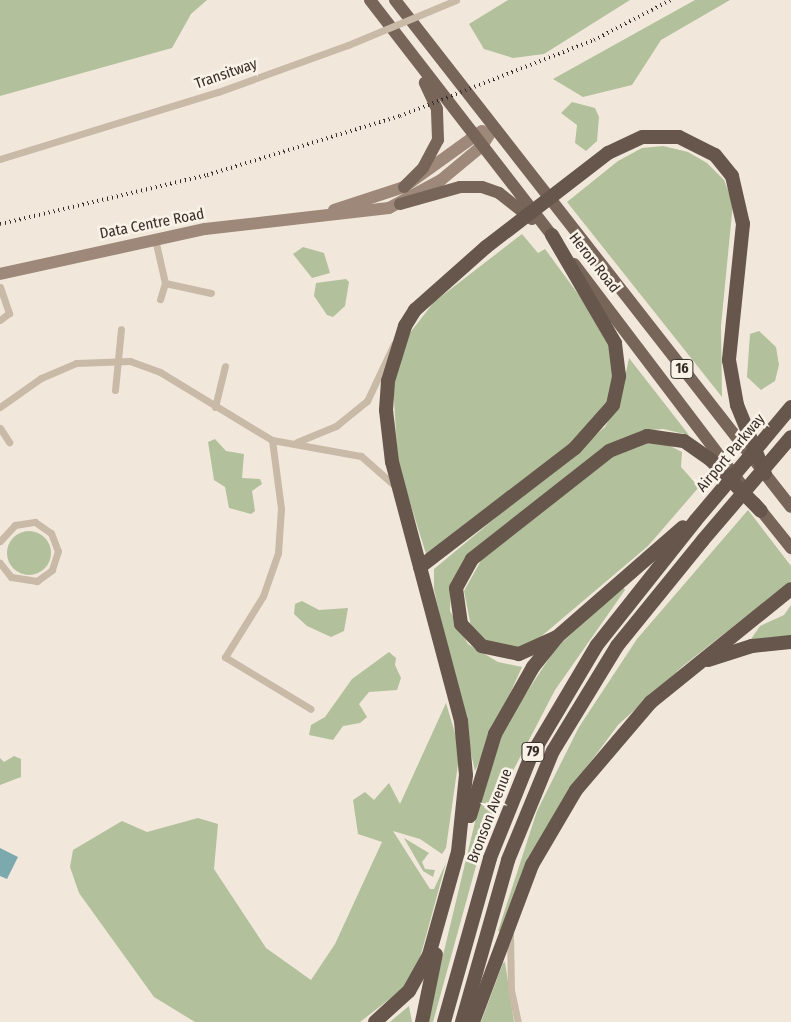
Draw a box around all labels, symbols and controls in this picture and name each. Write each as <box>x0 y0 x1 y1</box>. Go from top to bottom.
street label: Transitway <box>192 55 260 93</box>
street label: Data Centre Road <box>98 205 206 243</box>
street label: Heron Road <box>565 229 623 297</box>
road number: 16 <box>670 358 694 380</box>
street label: Airport Parkway <box>693 410 769 496</box>
road number: 79 <box>520 740 546 764</box>
street label: Bronson Avenue <box>464 766 516 866</box>

